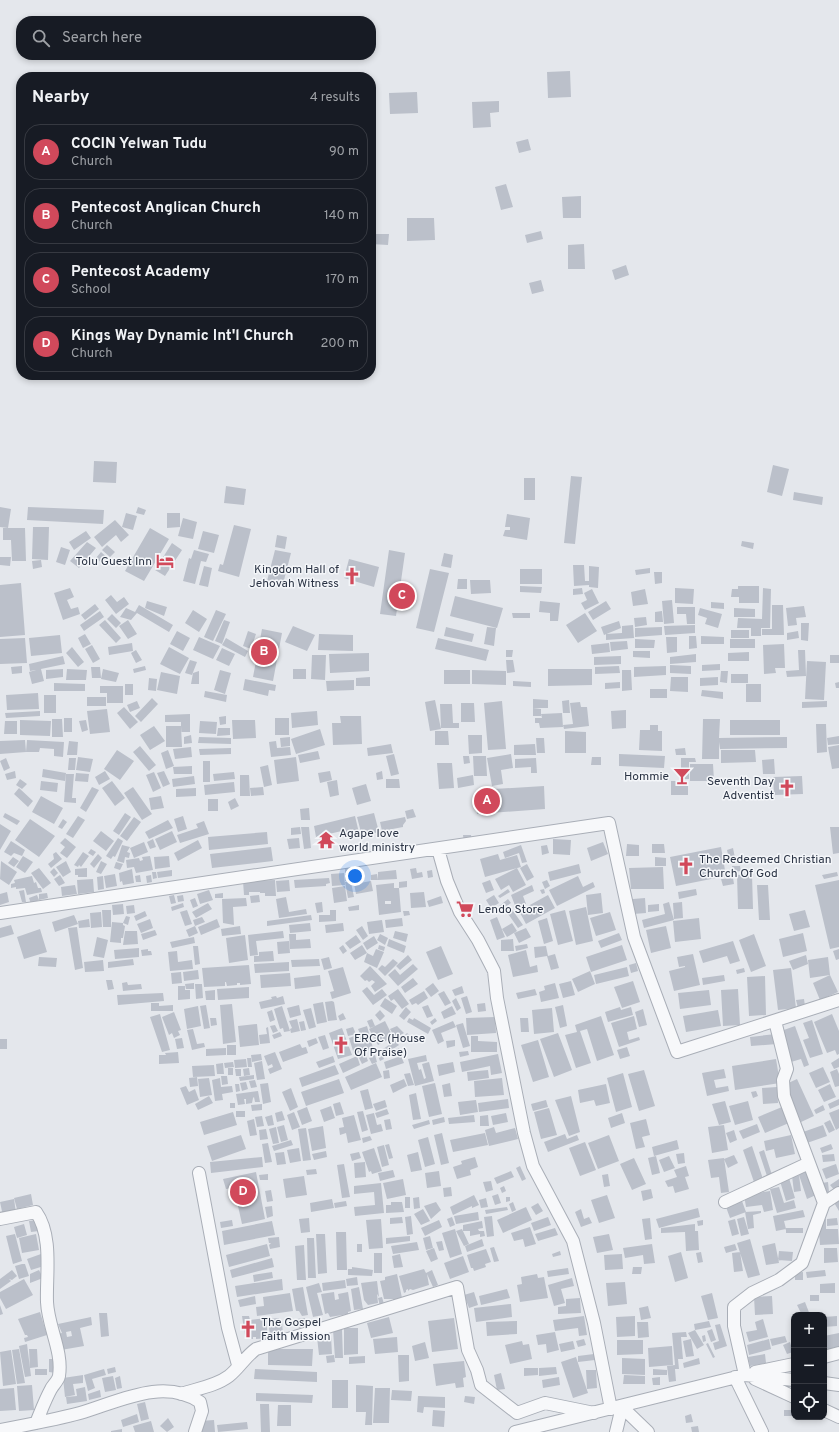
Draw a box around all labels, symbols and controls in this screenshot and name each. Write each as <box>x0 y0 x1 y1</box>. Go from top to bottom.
search box <box>16 16 376 60</box>
icon: search <box>30 27 52 49</box>
text: Search here <box>62 29 142 48</box>
text: Nearby <box>32 87 89 109</box>
text: 4 results <box>310 90 360 106</box>
text: COCIN Yelwan Tudu <box>71 135 207 154</box>
text: A <box>41 144 51 160</box>
text: 90 m <box>329 144 359 160</box>
text: Church <box>71 154 113 170</box>
text: Pentecost Anglican Church <box>71 199 261 218</box>
text: B <box>42 208 50 224</box>
text: 140 m <box>324 208 359 224</box>
text: Church <box>71 218 113 234</box>
text: Pentecost Academy <box>71 263 210 282</box>
text: C <box>42 272 50 288</box>
text: 170 m <box>325 272 359 288</box>
text: School <box>71 282 111 298</box>
text: Kings Way Dynamic Int'l Church <box>71 327 294 346</box>
text: D <box>41 336 51 352</box>
text: 200 m <box>320 336 359 352</box>
text: Church <box>71 346 113 362</box>
hotel icon: Tolu Guest Inn <box>155 551 175 571</box>
place label: Tolu Guest Inn <box>75 554 152 570</box>
place label: Kingdom Hall of Jehovah Witness <box>249 562 339 592</box>
church icon: Kingdom Hall of Jehovah Witness <box>342 566 362 586</box>
pin: C <box>389 581 415 611</box>
pin: B <box>251 637 277 667</box>
bar icon: Hommie <box>672 766 692 786</box>
place label: Hommie <box>624 769 669 785</box>
place label: Seventh Day Adventist <box>707 774 774 804</box>
church icon: Seventh Day Adventist <box>777 778 797 798</box>
pin: A <box>474 786 500 816</box>
place label: Agape love world ministry <box>339 826 415 856</box>
temple icon: Agape love world ministry <box>316 830 336 850</box>
place label: The Redeemed Christian Church Of God <box>699 852 832 882</box>
church icon: The Redeemed Christian Church Of God <box>676 856 696 876</box>
your location <box>345 866 365 886</box>
supermarket icon: Lendo Store <box>455 899 475 919</box>
place label: Lendo Store <box>478 902 543 918</box>
place label: ERCC (House Of Praise) <box>354 1031 425 1061</box>
church icon: ERCC (House Of Praise) <box>331 1035 351 1055</box>
pin: D <box>230 1177 256 1207</box>
map controls <box>791 1312 827 1420</box>
button: + <box>791 1312 827 1348</box>
place label: The Gospel Faith Mission <box>261 1315 330 1345</box>
church icon: The Gospel Faith Mission <box>238 1319 258 1339</box>
button: − <box>791 1348 827 1384</box>
button: locate <box>791 1384 827 1420</box>

